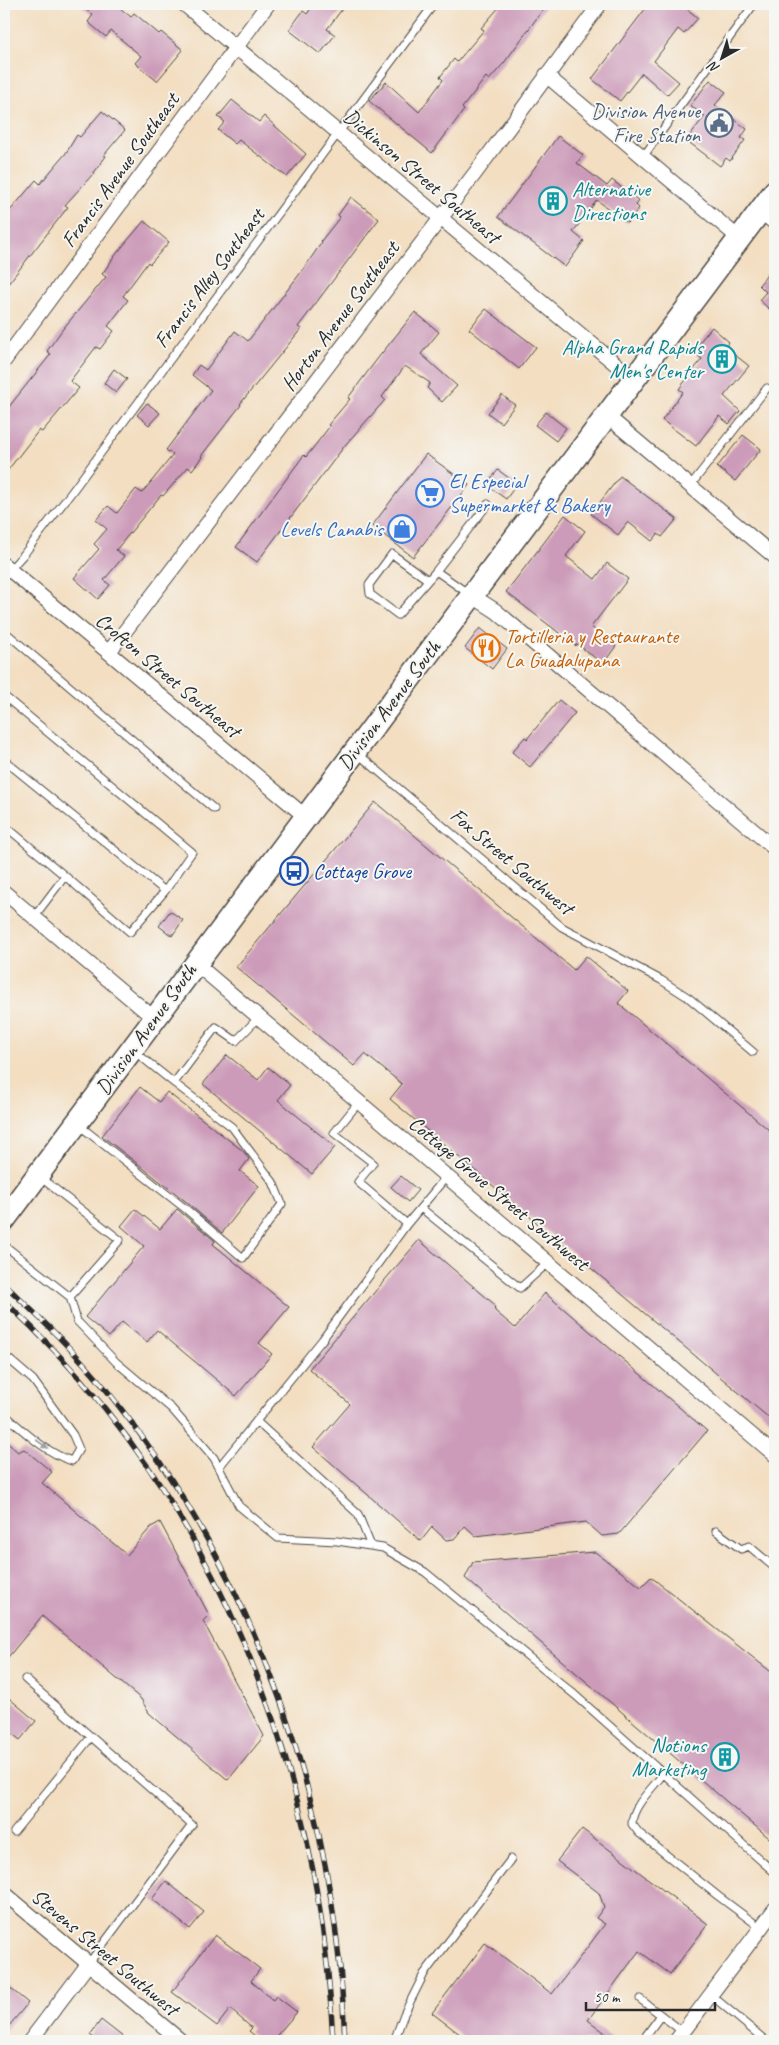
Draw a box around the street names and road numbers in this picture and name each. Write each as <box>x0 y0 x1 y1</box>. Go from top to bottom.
street label: Francis Avenue Southeast <box>55 86 186 252</box>
street label: Dickinson Street Southeast <box>339 103 508 251</box>
street label: Francis Alley Southeast <box>148 202 271 353</box>
street label: Horton Avenue Southeast <box>275 234 406 396</box>
street label: Crofton Street Southeast <box>90 607 248 745</box>
street label: Division Avenue South <box>332 634 447 775</box>
street label: Fox Street Southwest <box>445 802 581 922</box>
street label: Division Avenue South <box>90 957 203 1100</box>
street label: Cottage Grove Street Southwest <box>404 1110 596 1277</box>
street label: Stevens Street Southwest <box>26 1883 186 2023</box>

